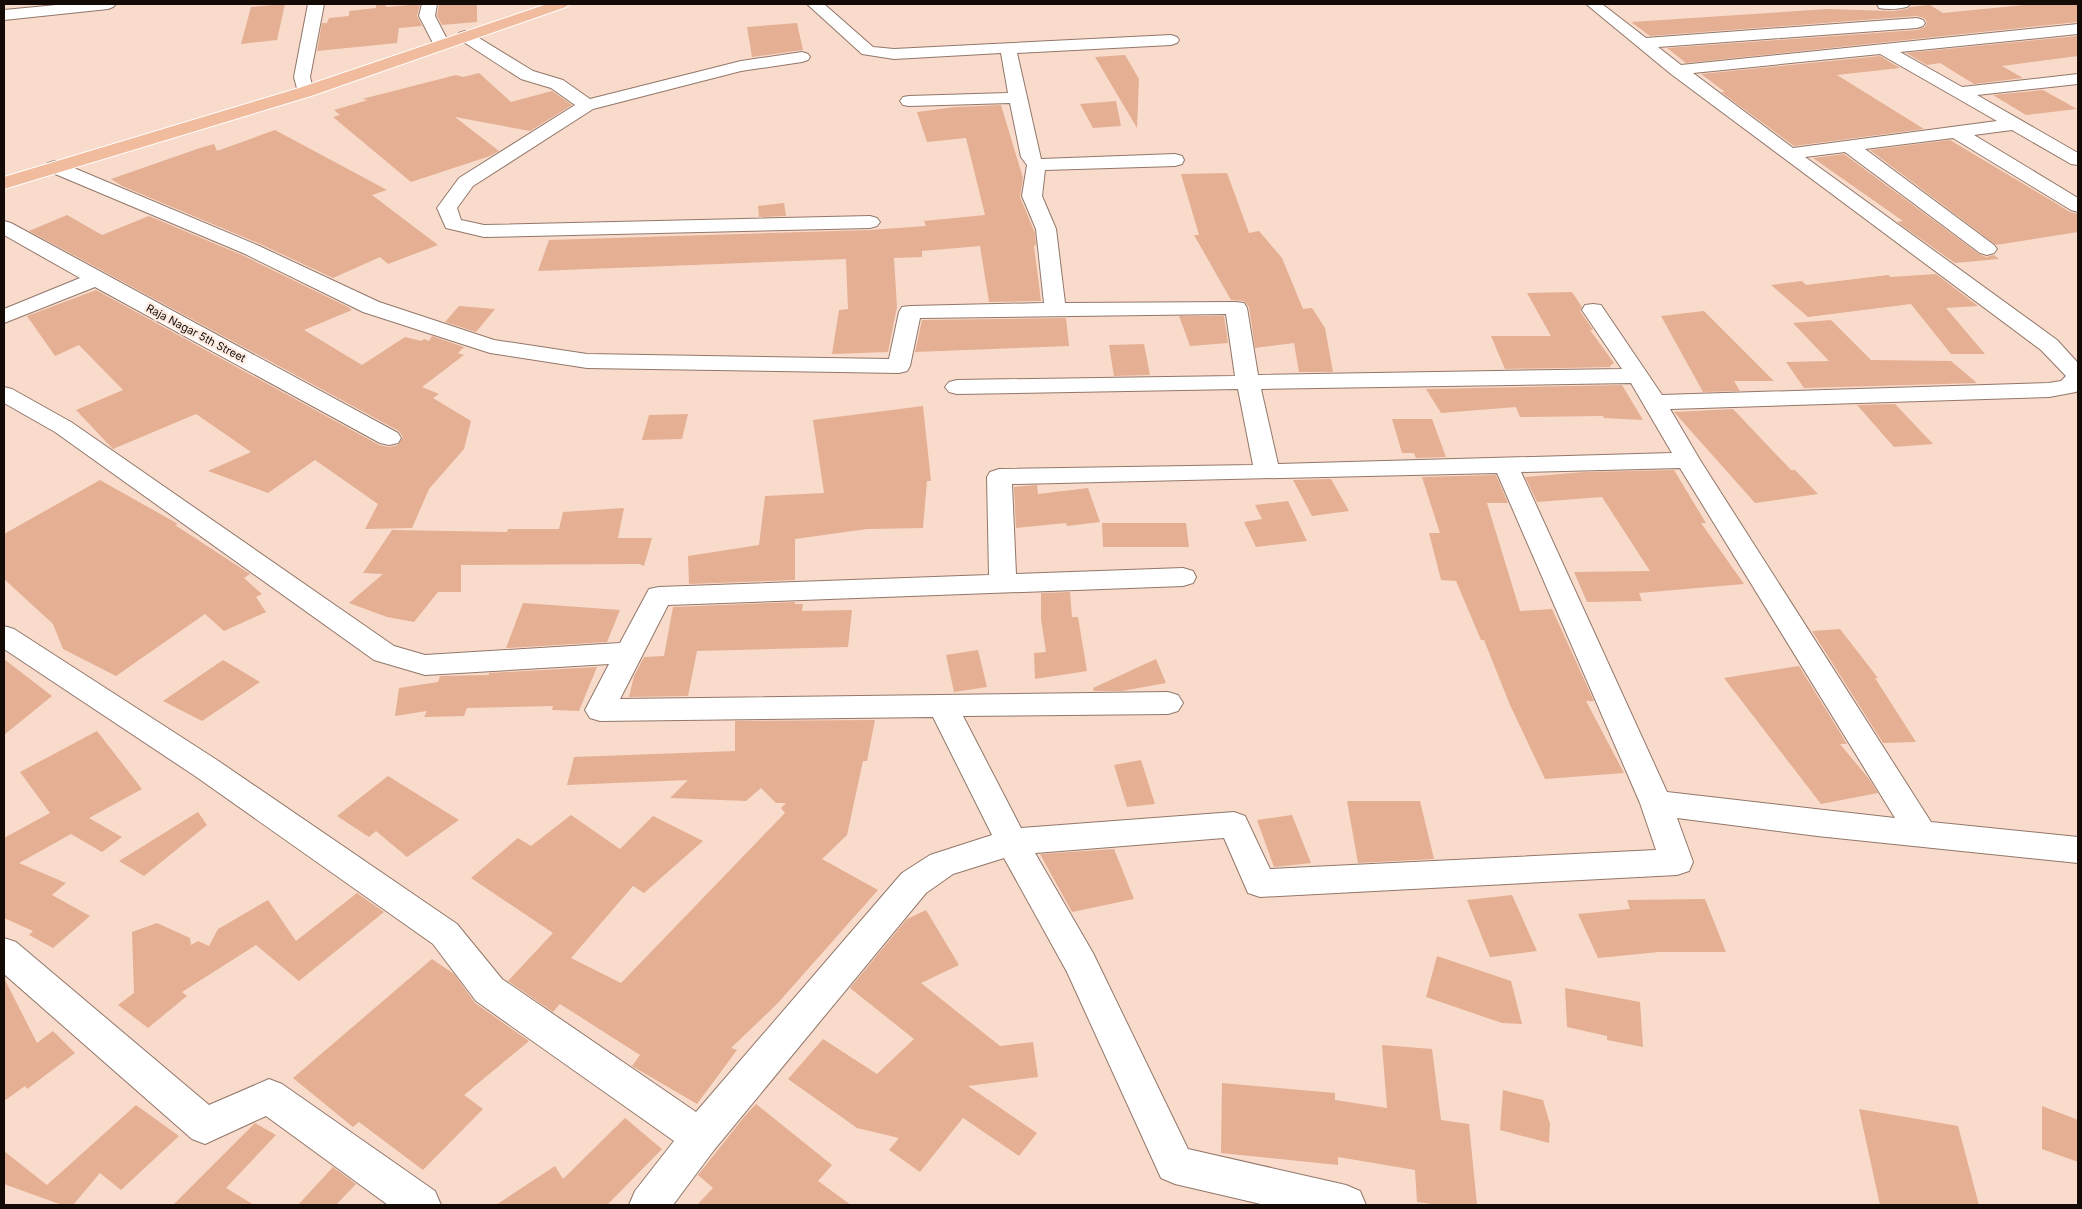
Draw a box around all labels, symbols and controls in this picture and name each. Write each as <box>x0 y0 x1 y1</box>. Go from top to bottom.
street label: Raja Nagar 5th Street <box>144 301 249 365</box>

